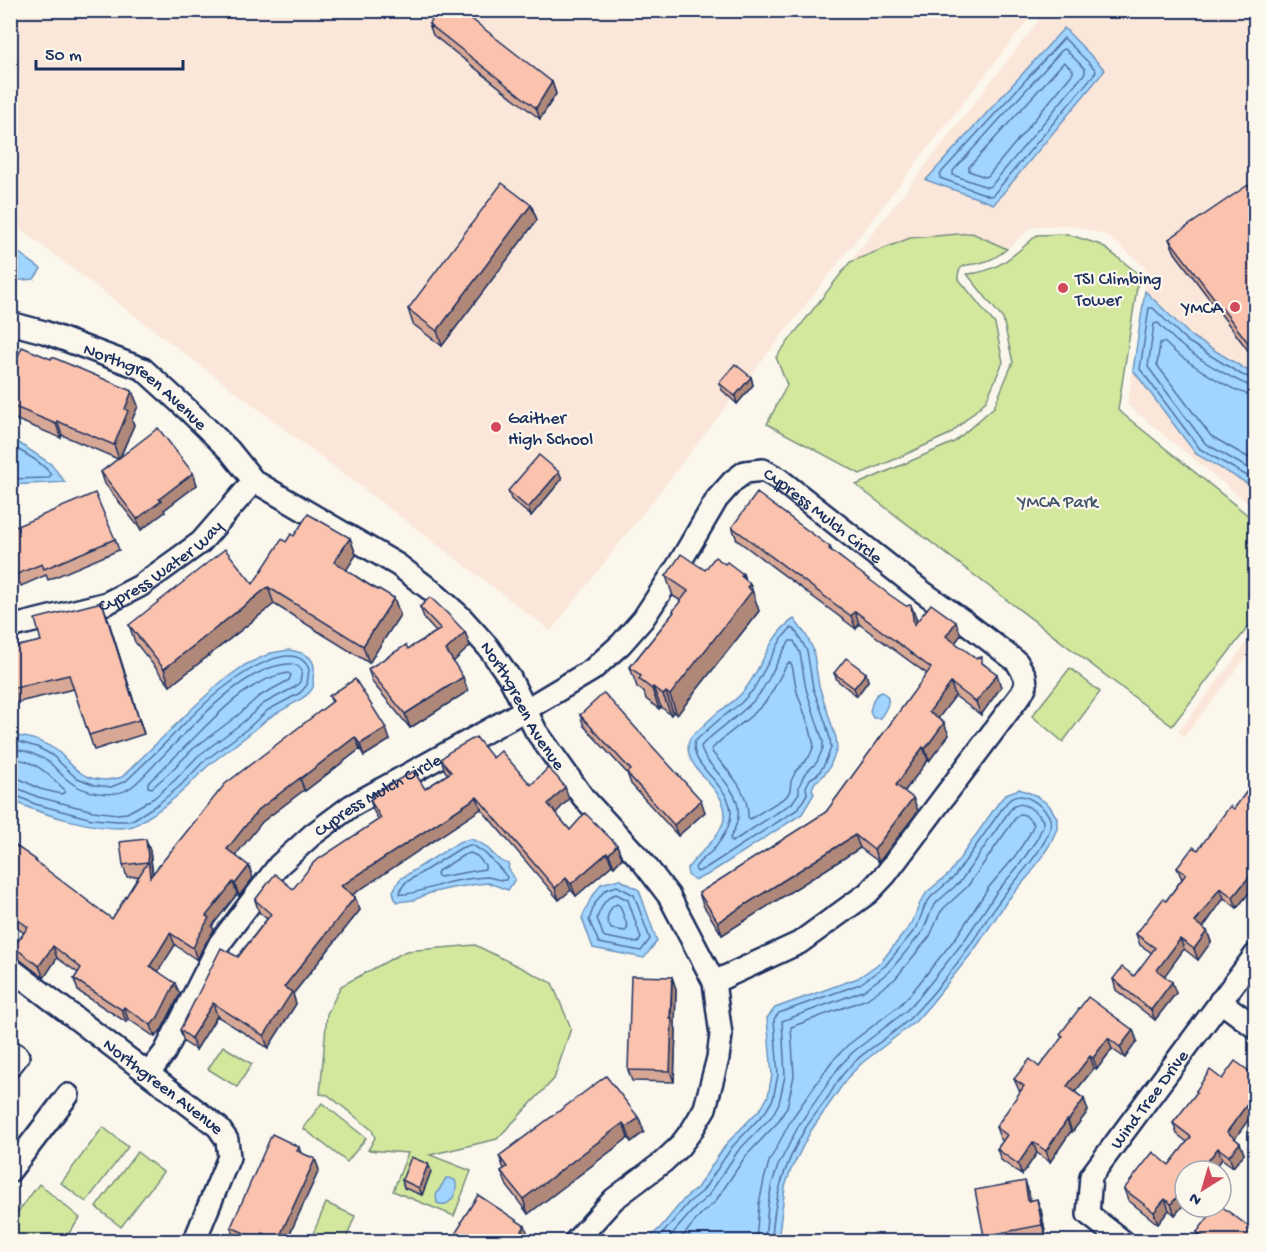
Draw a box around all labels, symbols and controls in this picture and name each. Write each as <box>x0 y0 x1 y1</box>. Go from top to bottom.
scale bar <box>36 33 183 71</box>
text: 50 m <box>45 46 82 67</box>
place label: TSI Climbing Tower <box>1074 270 1161 312</box>
marker: TSI Climbing Tower <box>1056 281 1070 295</box>
place label: YMCA <box>1180 299 1224 320</box>
marker: YMCA <box>1228 300 1242 314</box>
street label: Northgreen Avenue <box>80 340 211 436</box>
place label: Gaither High School <box>508 409 593 451</box>
marker: Gaither High School <box>489 420 503 434</box>
street label: Cypress Mulch Circle <box>759 464 886 570</box>
park label: YMCA Park <box>1016 493 1100 514</box>
street label: Cypress Water Way <box>97 517 228 618</box>
street label: Northgreen Avenue <box>474 638 569 775</box>
street label: Cypress Mulch Circle <box>311 750 446 843</box>
street label: Northgreen Avenue <box>98 1035 228 1140</box>
street label: Wind Tree Drive <box>1107 1046 1194 1154</box>
north arrow <box>1173 1159 1233 1219</box>
text: N <box>1186 1187 1206 1209</box>

